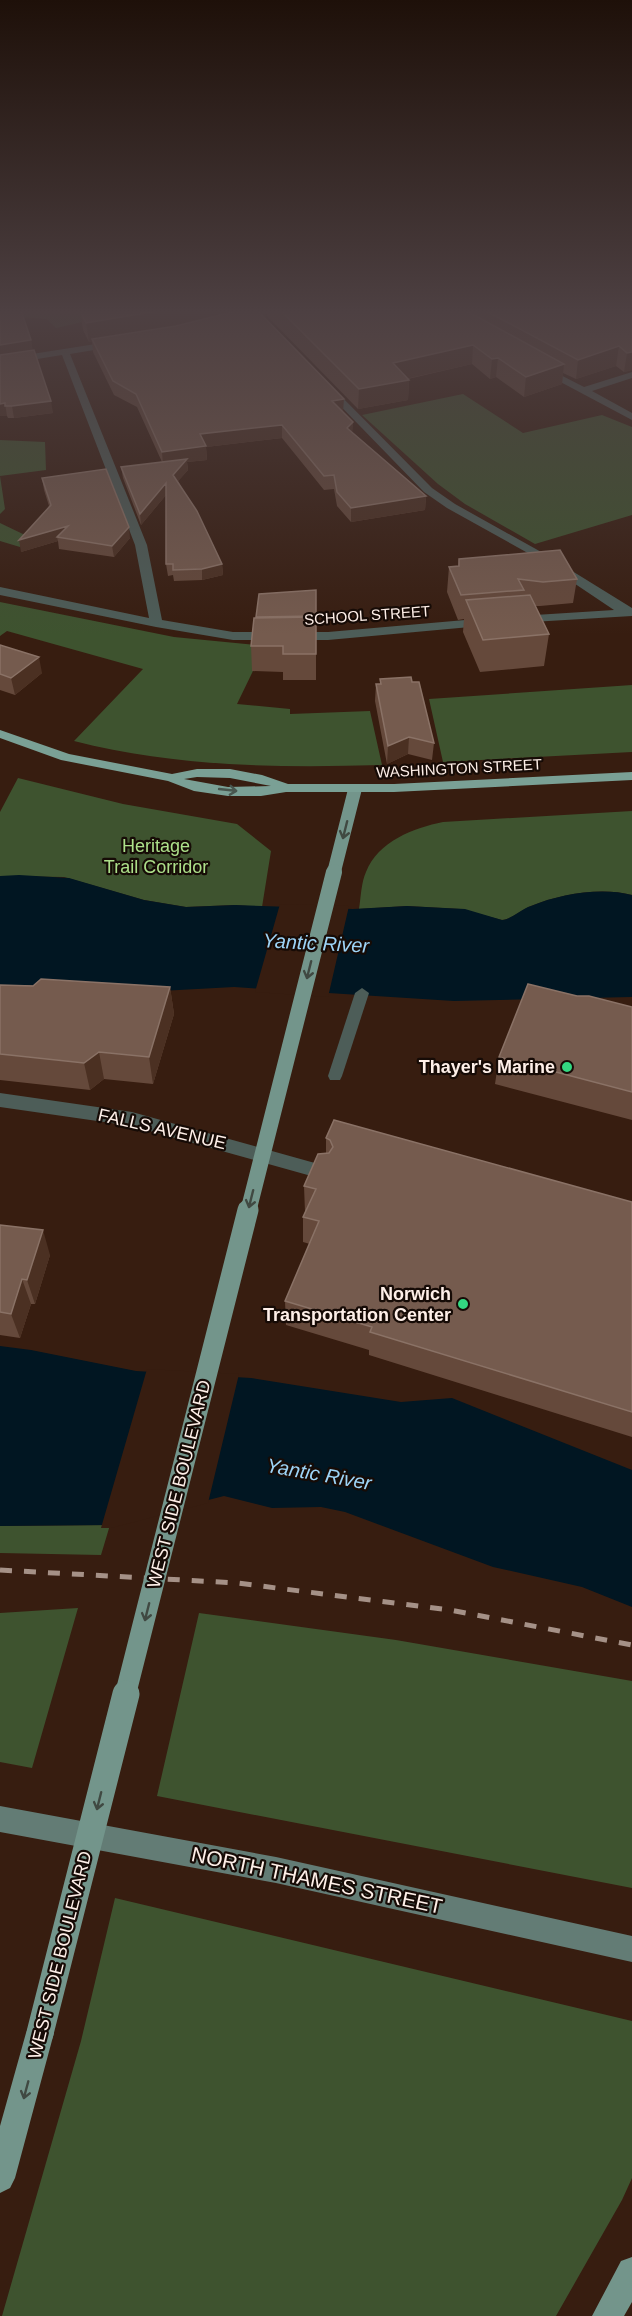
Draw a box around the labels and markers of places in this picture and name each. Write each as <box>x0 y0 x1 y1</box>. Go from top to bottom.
place label: Thayer's Marine <box>419 1057 555 1077</box>
marker: Thayer's Marine <box>560 1060 574 1074</box>
place label: Norwich Transportation Center <box>263 1284 451 1325</box>
marker: Norwich Transportation Center <box>456 1297 470 1311</box>

